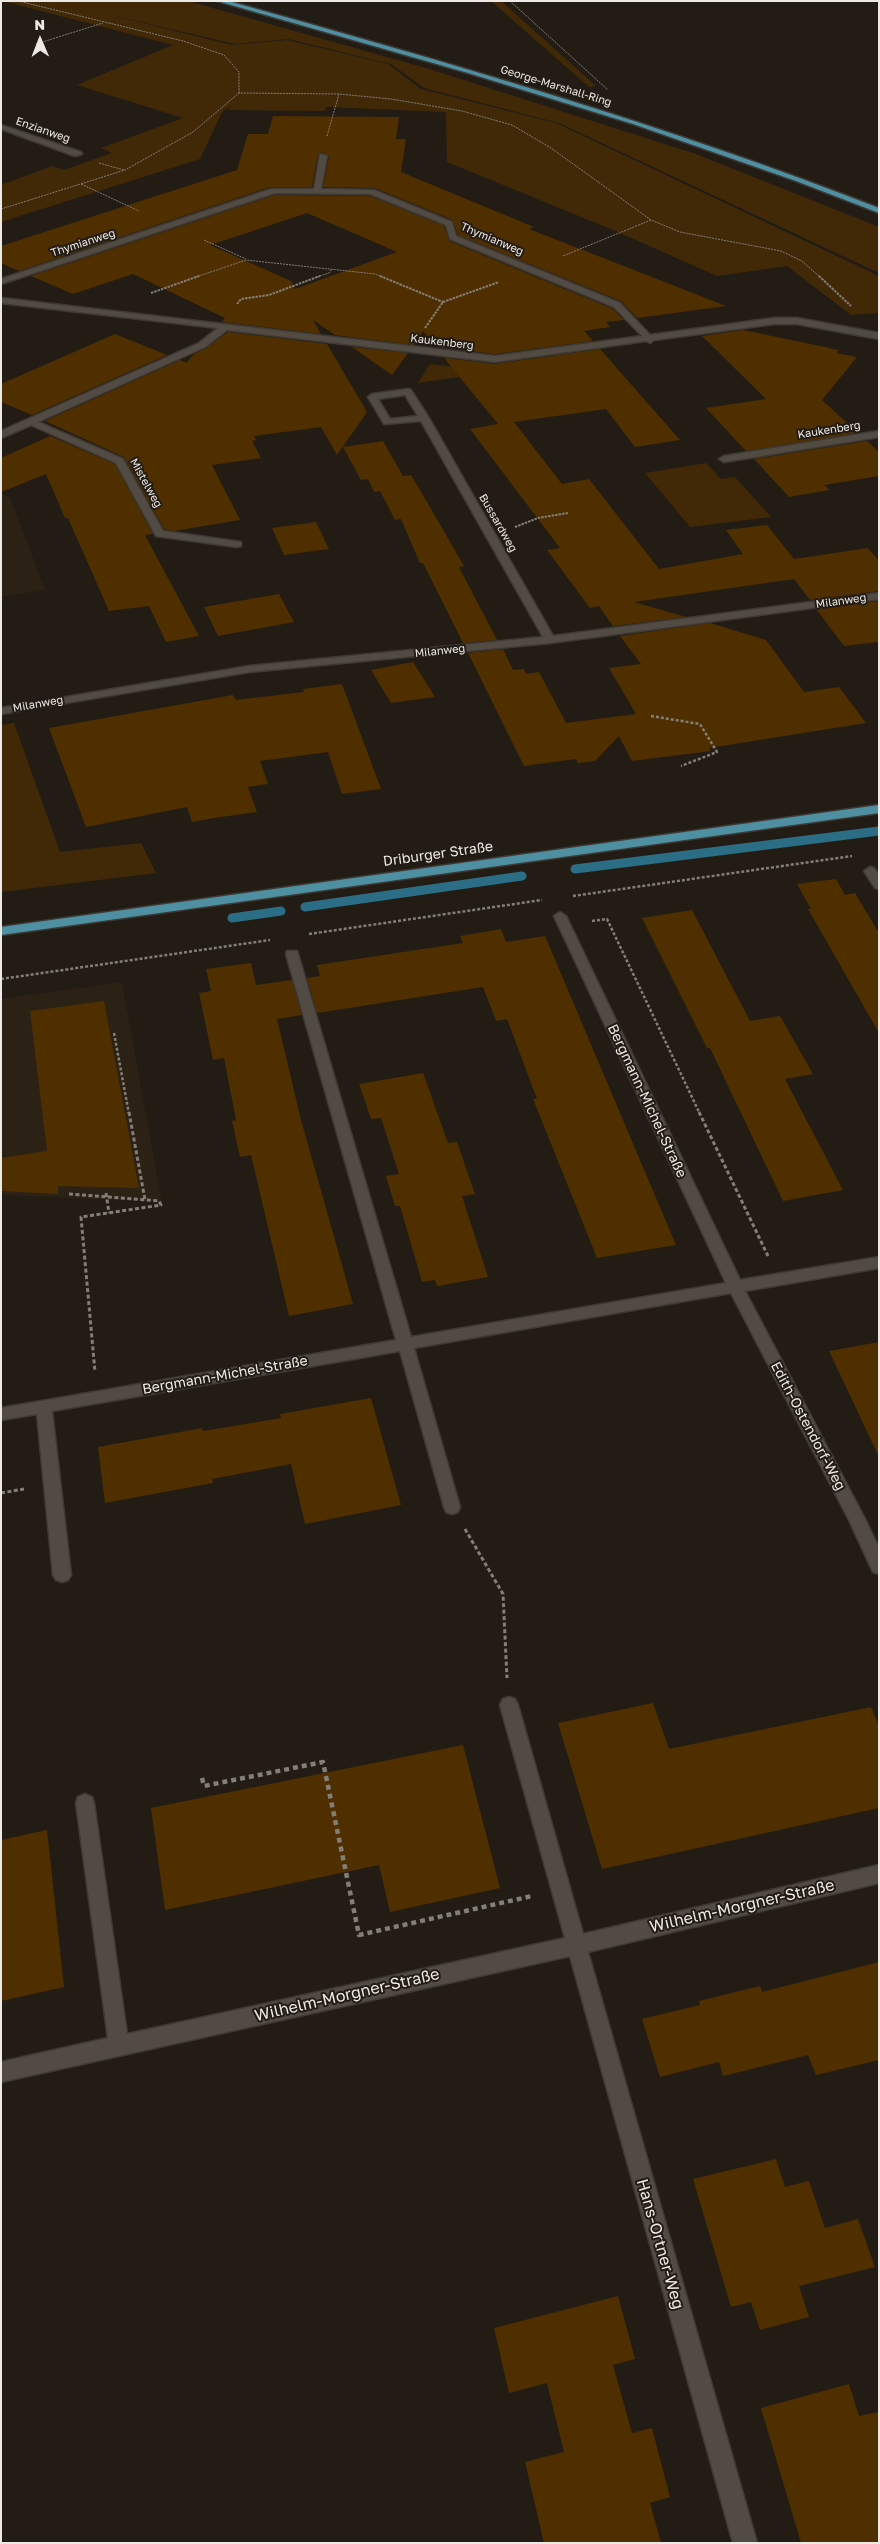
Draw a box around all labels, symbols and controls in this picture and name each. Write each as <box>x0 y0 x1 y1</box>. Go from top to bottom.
north arrow <box>15 15 65 65</box>
text: N <box>34 16 45 33</box>
street label: George-Marshall-Ring <box>499 63 613 109</box>
street label: Enzianweg <box>14 115 72 145</box>
street label: Thymianweg <box>459 220 525 258</box>
street label: Thymianweg <box>49 226 117 260</box>
street label: Kaukenberg <box>410 332 474 352</box>
street label: Kaukenberg <box>797 419 861 441</box>
street label: Mistelweg <box>127 456 165 510</box>
street label: Bussardweg <box>476 492 520 554</box>
street label: Milanweg <box>815 591 867 611</box>
street label: Milanweg <box>414 642 466 660</box>
street label: Milanweg <box>12 693 64 715</box>
street label: Driburger Straße <box>382 838 494 870</box>
street label: Bergmann-Michel-Straße <box>604 1022 690 1180</box>
street label: Bergmann-Michel-Straße <box>141 1352 309 1398</box>
street label: Edith-Ostendorf-Weg <box>767 1359 849 1493</box>
street label: Wilhelm-Morgner-Straße <box>648 1875 836 1937</box>
street label: Wilhelm-Morgner-Straße <box>253 1964 441 2026</box>
street label: Hans-Ortner-Weg <box>632 2177 688 2311</box>

